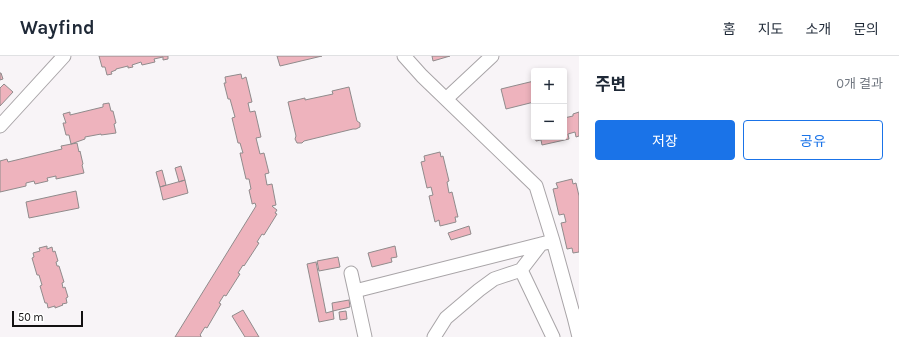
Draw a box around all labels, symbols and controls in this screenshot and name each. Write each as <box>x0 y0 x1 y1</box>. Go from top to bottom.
text: Wayfind <box>20 17 95 39</box>
text: 홈 <box>723 21 736 38</box>
text: 지도 <box>758 21 783 38</box>
text: 소개 <box>805 21 831 38</box>
text: 문의 <box>853 21 879 38</box>
map controls <box>531 68 567 140</box>
button: + <box>531 68 567 104</box>
text: 주변 <box>595 74 626 94</box>
text: 0개 결과 <box>836 76 883 91</box>
button: − <box>531 104 567 140</box>
button: 저장 <box>595 120 735 160</box>
button: 공유 <box>743 120 883 160</box>
scale bar <box>12 309 83 328</box>
text: 50 m <box>18 311 44 324</box>

